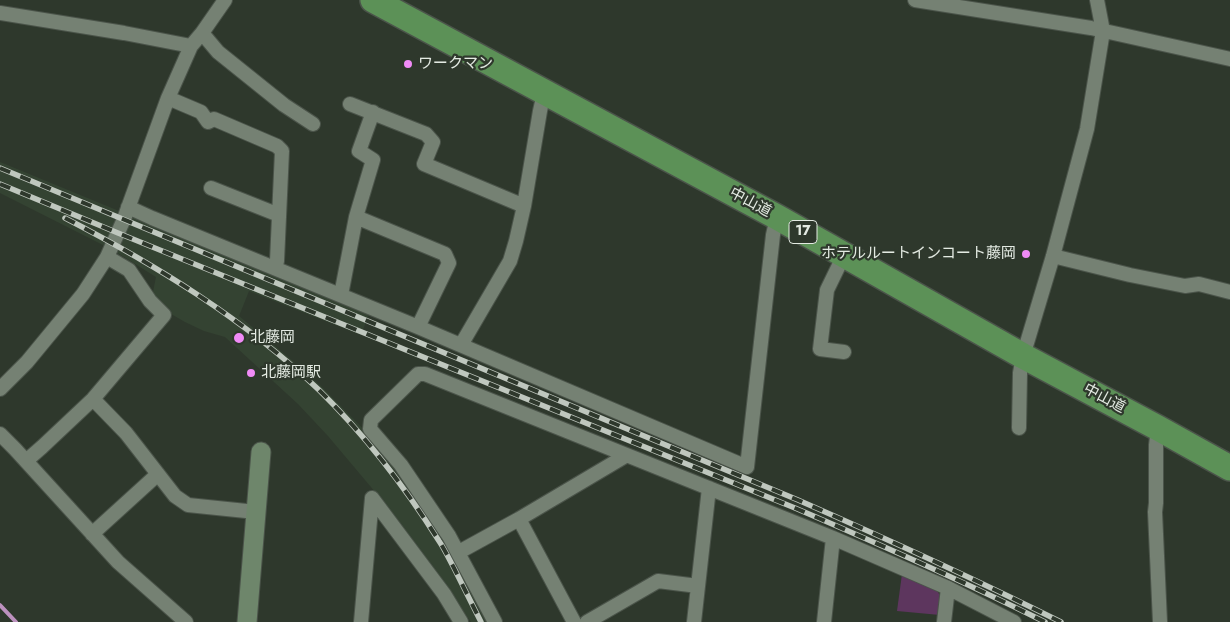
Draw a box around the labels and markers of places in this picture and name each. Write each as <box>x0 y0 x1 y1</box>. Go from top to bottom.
place label: ワークマン <box>418 55 493 73</box>
marker: ワークマン <box>402 58 414 70</box>
place label: ホテルルートインコート藤岡 <box>821 245 1016 263</box>
marker: ホテルルートインコート藤岡 <box>1020 248 1032 260</box>
place label: 北藤岡 <box>250 329 295 347</box>
marker: 北藤岡 <box>232 331 246 345</box>
place label: 北藤岡駅 <box>261 364 321 382</box>
marker: 北藤岡駅 <box>245 367 257 379</box>

